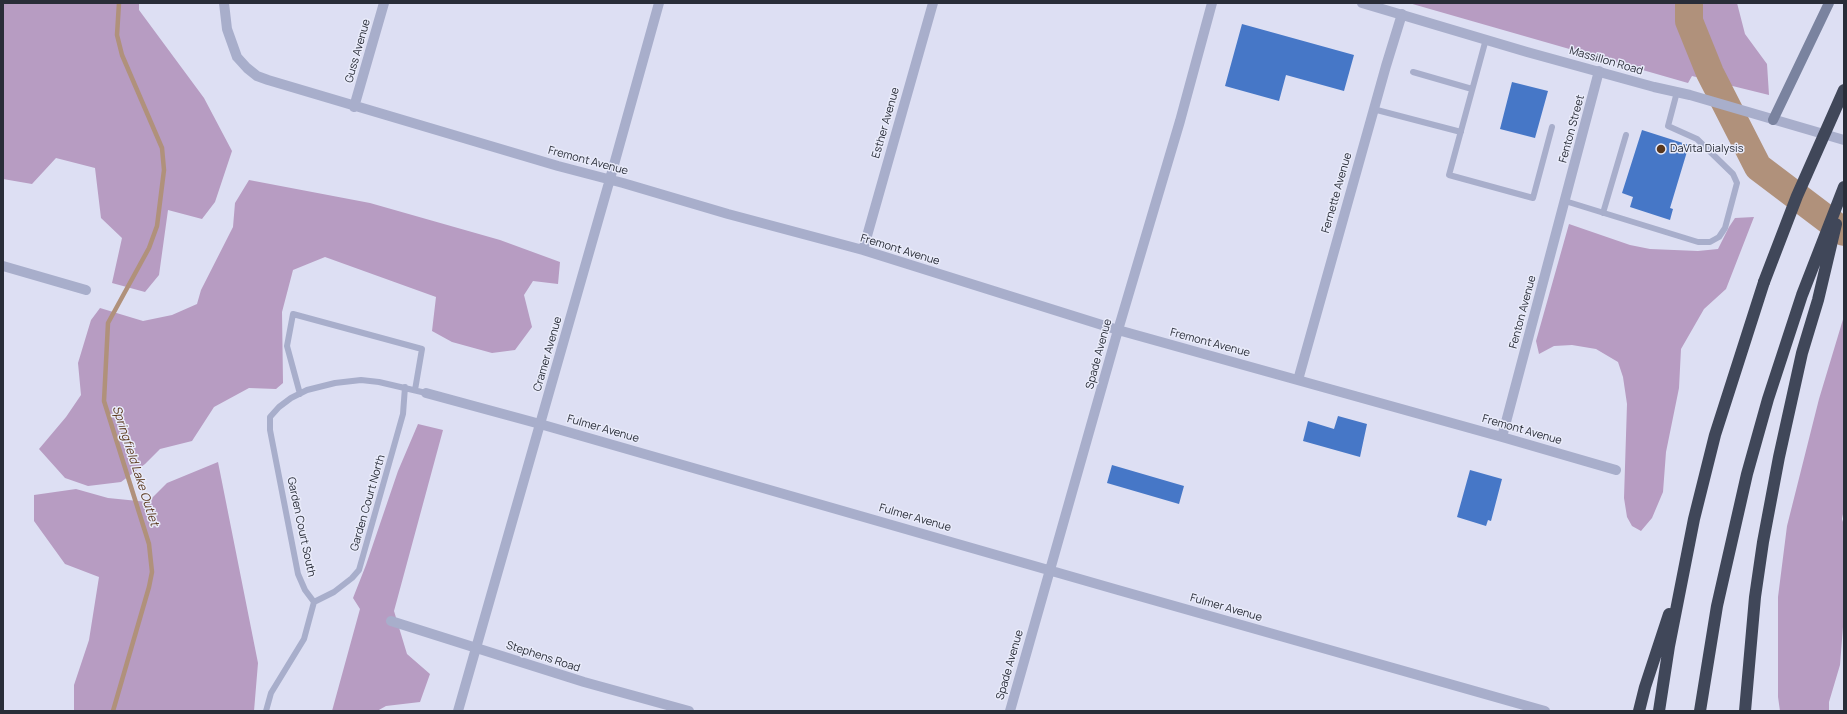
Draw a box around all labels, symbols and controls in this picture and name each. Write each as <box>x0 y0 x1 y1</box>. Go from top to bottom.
street label: Guss Avenue <box>343 18 373 84</box>
street label: Massillon Road <box>1568 44 1644 78</box>
street label: Esther Avenue <box>870 86 902 160</box>
street label: Fenton Street <box>1557 94 1587 164</box>
place label: DaVita Dialysis <box>1670 142 1743 156</box>
marker: DaVita Dialysis <box>1655 143 1667 155</box>
street label: Fremont Avenue <box>547 144 629 178</box>
street label: Fernette Avenue <box>1319 151 1355 235</box>
street label: Fremont Avenue <box>859 232 941 268</box>
street label: Fenton Avenue <box>1507 274 1539 350</box>
street label: Cramer Avenue <box>531 315 565 393</box>
street label: Spade Avenue <box>1083 317 1115 391</box>
street label: Fremont Avenue <box>1169 326 1251 360</box>
water label: Springfield Lake Outlet <box>109 404 161 528</box>
street label: Fulmer Avenue <box>566 412 640 446</box>
street label: Fremont Avenue <box>1481 412 1563 448</box>
street label: Garden Court North <box>348 453 388 553</box>
street label: Garden Court South <box>284 476 318 578</box>
street label: Fulmer Avenue <box>878 501 952 535</box>
street label: Fulmer Avenue <box>1189 591 1263 625</box>
street label: Spade Avenue <box>994 628 1026 702</box>
street label: Stephens Road <box>504 639 582 675</box>

